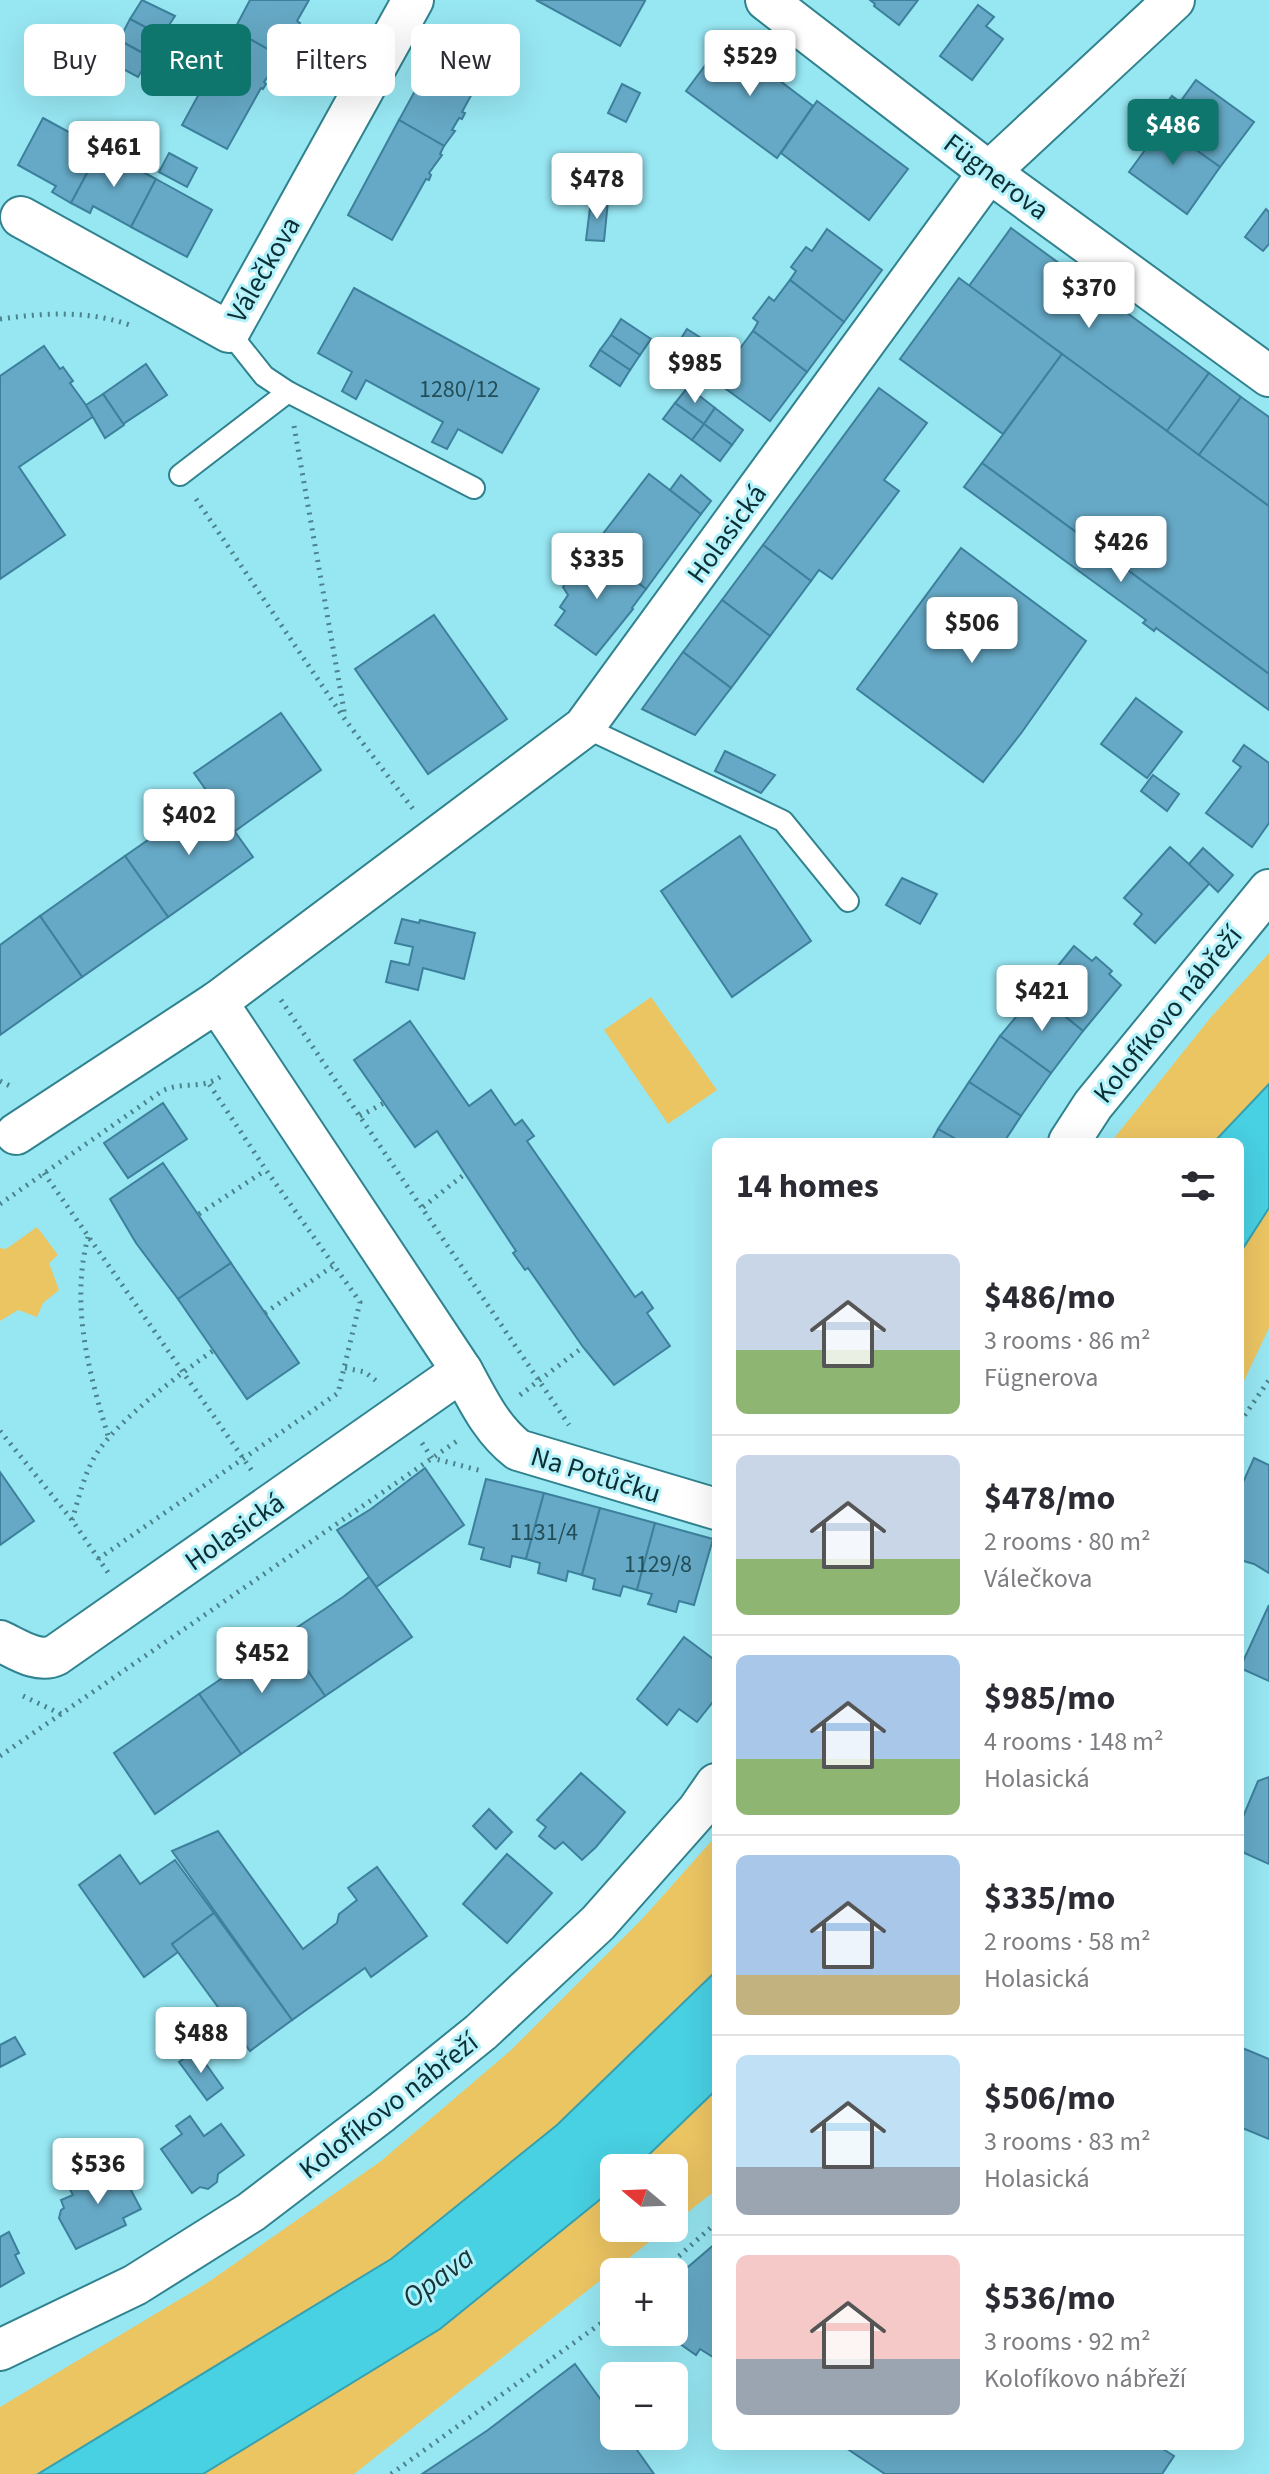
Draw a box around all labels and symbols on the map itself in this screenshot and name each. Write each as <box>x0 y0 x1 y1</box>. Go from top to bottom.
pin: $529 <box>703 30 797 98</box>
pin: $486 <box>1126 99 1220 167</box>
pin: $461 <box>67 121 161 189</box>
street label: Fügnerova <box>935 124 1058 230</box>
pin: $478 <box>550 153 644 221</box>
street label: Válečkova <box>217 209 310 330</box>
pin: $370 <box>1042 262 1136 330</box>
pin: $985 <box>648 337 742 405</box>
house number: 1280/12 <box>419 372 499 407</box>
street label: Holasická <box>677 476 776 591</box>
pin: $426 <box>1074 516 1168 584</box>
pin: $335 <box>550 533 644 601</box>
pin: $506 <box>925 597 1019 665</box>
pin: $402 <box>142 789 236 857</box>
street label: Kolofíkovo nábřeží <box>1084 917 1253 1112</box>
pin: $421 <box>995 965 1089 1033</box>
street label: Na Potůčku <box>526 1436 666 1514</box>
street label: Holasická <box>177 1483 293 1581</box>
house number: 1131/4 <box>510 1515 578 1550</box>
house number: 1129/8 <box>624 1547 692 1582</box>
pin: $452 <box>215 1627 309 1695</box>
pin: $488 <box>154 2007 248 2075</box>
street label: Kolofíkovo nábřeží <box>291 2022 488 2189</box>
pin: $536 <box>51 2138 145 2206</box>
north arrow <box>600 2154 688 2242</box>
water label: Opava <box>393 2236 483 2319</box>

